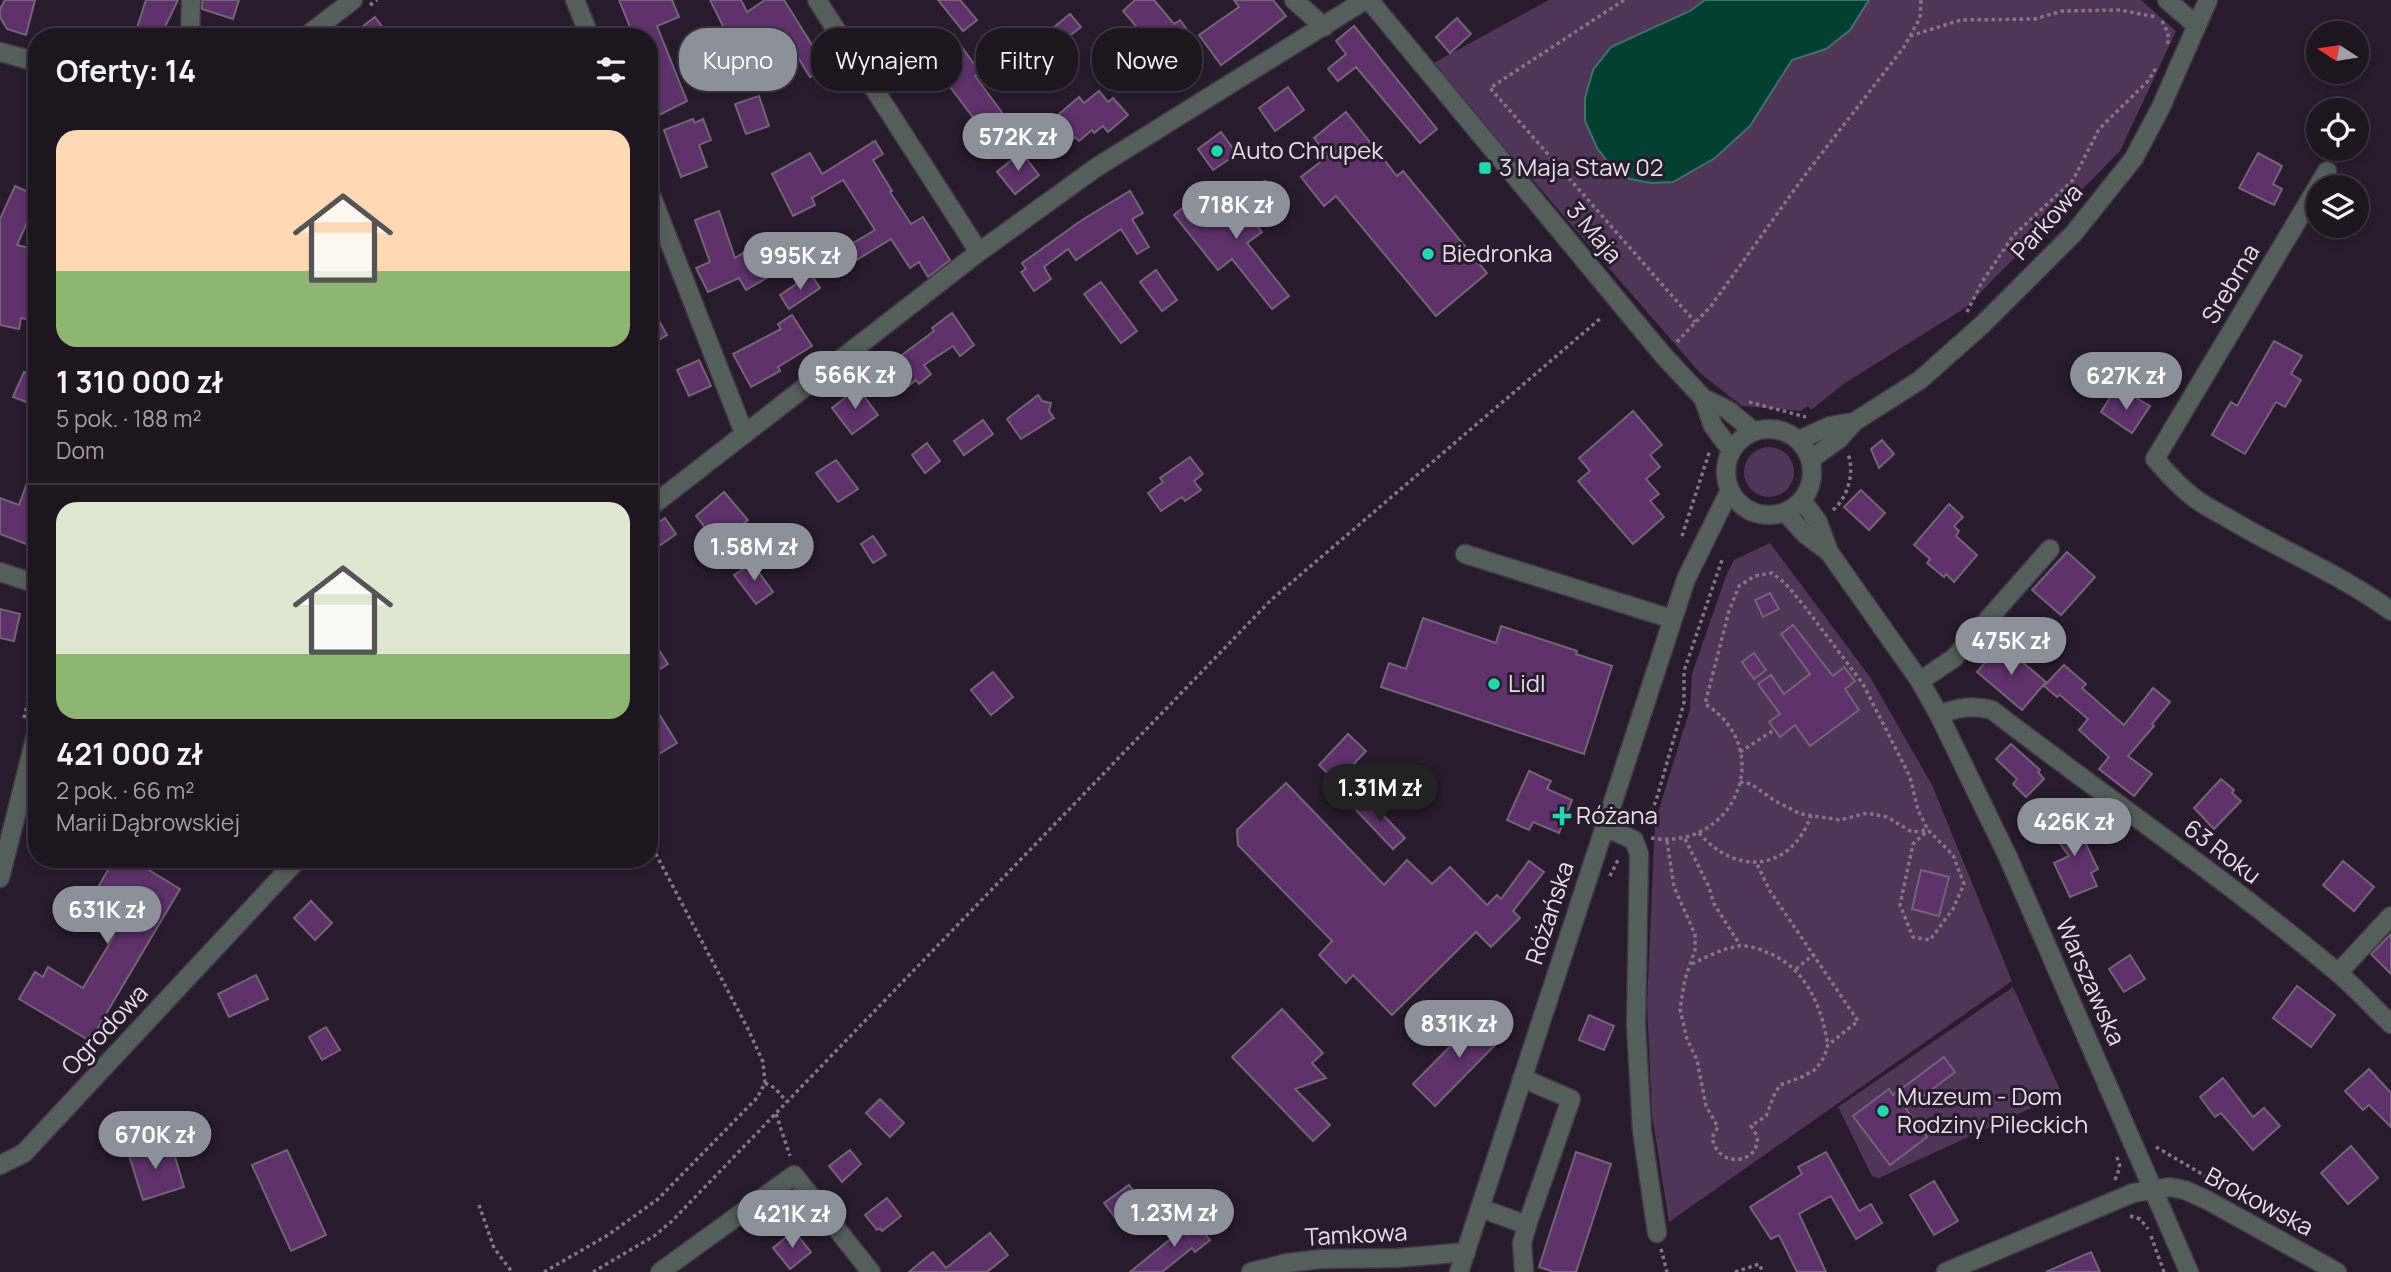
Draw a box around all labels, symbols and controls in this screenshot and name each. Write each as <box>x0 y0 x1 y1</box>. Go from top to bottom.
north arrow <box>2306 21 2370 84</box>
map controls <box>2306 21 2369 238</box>
chip: Kupno <box>679 28 797 91</box>
chip: Wynajem <box>811 28 962 91</box>
chip: Filtry <box>976 28 1078 91</box>
chip: Nowe <box>1092 28 1202 91</box>
text: Oferty: 14 <box>56 50 196 91</box>
icon: filters <box>592 51 630 89</box>
button: locate <box>2306 98 2369 161</box>
pin: 572K zł <box>953 114 1083 173</box>
text: 572K zł <box>979 120 1057 152</box>
place label: Auto Chrupek <box>1231 133 1384 166</box>
marker: Auto Chrupek <box>1209 143 1225 159</box>
place label: 3 Maja Staw 02 <box>1499 150 1664 183</box>
marker: 3 Maja Staw 02 <box>1477 160 1493 176</box>
icon: home <box>280 175 406 301</box>
button: layers <box>2306 175 2369 238</box>
street label: Parkowa <box>2003 176 2089 266</box>
pin: 718K zł <box>1171 182 1301 241</box>
text: 718K zł <box>1198 188 1274 220</box>
street label: 3 Maja <box>1560 194 1631 270</box>
pin: 995K zł <box>735 232 865 292</box>
place label: Biedronka <box>1442 236 1553 269</box>
street label: Srebrna <box>2193 237 2266 329</box>
text: 995K zł <box>759 239 841 271</box>
marker: Biedronka <box>1420 246 1436 262</box>
pin: 566K zł <box>790 352 920 411</box>
pin: 627K zł <box>2061 352 2191 412</box>
text: 566K zł <box>814 358 896 390</box>
text: 627K zł <box>2086 359 2166 391</box>
text: 1 310 000 zł <box>56 361 223 402</box>
text: 5 pok. · 188 m² <box>56 402 202 434</box>
text: Dom <box>56 434 105 466</box>
pin: 1.58M zł <box>682 524 826 583</box>
text: 1.58M zł <box>710 530 798 562</box>
icon: home <box>280 547 406 673</box>
pin: 475K zł <box>1946 618 2076 677</box>
text: 475K zł <box>1971 624 2051 656</box>
place label: Lidl <box>1508 666 1546 699</box>
marker: Lidl <box>1486 676 1502 692</box>
text: 421 000 zł <box>56 733 203 774</box>
pin: 1.31M zł <box>1308 764 1452 824</box>
text: 1.31M zł <box>1338 771 1422 803</box>
text: 2 pok. · 66 m² <box>56 774 194 806</box>
place label: Różana <box>1576 798 1658 831</box>
pin: 426K zł <box>2009 798 2139 858</box>
text: 426K zł <box>2033 805 2115 837</box>
text: Marii Dąbrowskiej <box>56 806 240 838</box>
marker: Różana <box>1554 808 1570 824</box>
street label: 63 Roku <box>2178 811 2268 891</box>
street label: Różańska <box>1516 857 1581 968</box>
pin: 631K zł <box>42 886 172 946</box>
text: 631K zł <box>68 893 146 925</box>
street label: Warszawska <box>2049 913 2134 1050</box>
street label: Ogrodowa <box>53 976 155 1082</box>
pin: 831K zł <box>1394 1000 1524 1060</box>
text: 831K zł <box>1420 1007 1498 1039</box>
place label: Muzeum - Dom Rodziny Pileckich <box>1897 1079 2088 1140</box>
marker: Muzeum - Dom Rodziny Pileckich <box>1875 1103 1891 1119</box>
pin: 670K zł <box>90 1112 220 1171</box>
text: 670K zł <box>114 1118 196 1150</box>
street label: Brokowska <box>2200 1158 2320 1243</box>
pin: 421K zł <box>727 1190 857 1250</box>
pin: 1.23M zł <box>1102 1190 1246 1249</box>
text: 1.23M zł <box>1130 1196 1218 1228</box>
text: 421K zł <box>753 1197 831 1229</box>
street label: Tamkowa <box>1304 1214 1408 1253</box>

